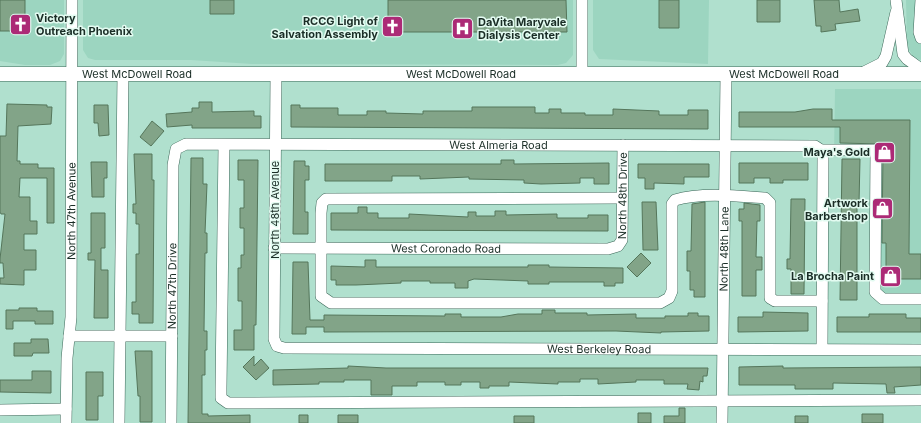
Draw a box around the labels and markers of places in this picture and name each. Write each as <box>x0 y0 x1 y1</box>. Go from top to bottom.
church icon: Victory Outreach Phoenix <box>7 11 33 37</box>
place label: Victory Outreach Phoenix <box>36 11 133 38</box>
place label: RCCG Light of Salvation Assembly <box>272 14 379 41</box>
church icon: RCCG Light of Salvation Assembly <box>380 14 406 40</box>
hospital icon: DaVita Maryvale Dialysis Center <box>450 15 476 41</box>
place label: DaVita Maryvale Dialysis Center <box>478 15 567 42</box>
shop icon: Maya's Gold <box>872 139 898 165</box>
place label: Maya's Gold <box>804 145 870 159</box>
place label: Artwork Barbershop <box>805 196 869 223</box>
shop icon: Artwork Barbershop <box>870 196 896 222</box>
shop icon: La Brocha Paint <box>877 263 903 289</box>
place label: La Brocha Paint <box>791 269 874 283</box>

